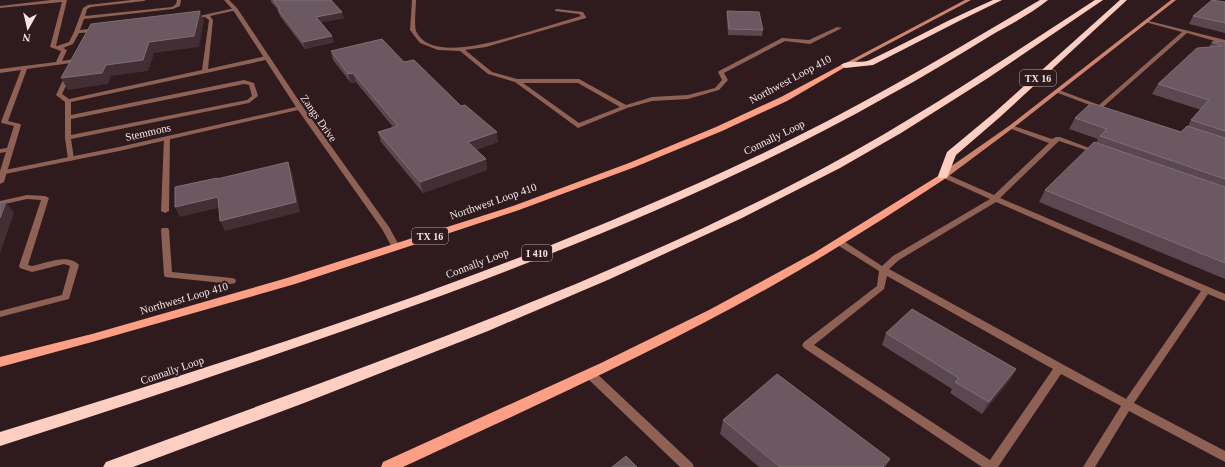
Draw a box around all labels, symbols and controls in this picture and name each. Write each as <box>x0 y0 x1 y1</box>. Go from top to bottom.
north arrow <box>8 8 48 48</box>
text: N <box>22 31 31 44</box>
street label: Northwest Loop 410 <box>747 52 833 106</box>
road number: TX 16 <box>1020 70 1056 86</box>
street label: Zangs Drive <box>298 92 340 144</box>
street label: Connally Loop <box>742 117 807 157</box>
street label: Stemmons <box>124 121 172 143</box>
street label: Northwest Loop 410 <box>448 180 538 221</box>
road number: TX 16 <box>412 228 448 244</box>
street label: Connally Loop <box>444 245 511 280</box>
road number: I 410 <box>522 245 552 261</box>
street label: Northwest Loop 410 <box>139 280 230 316</box>
street label: Connally Loop <box>139 353 206 386</box>

